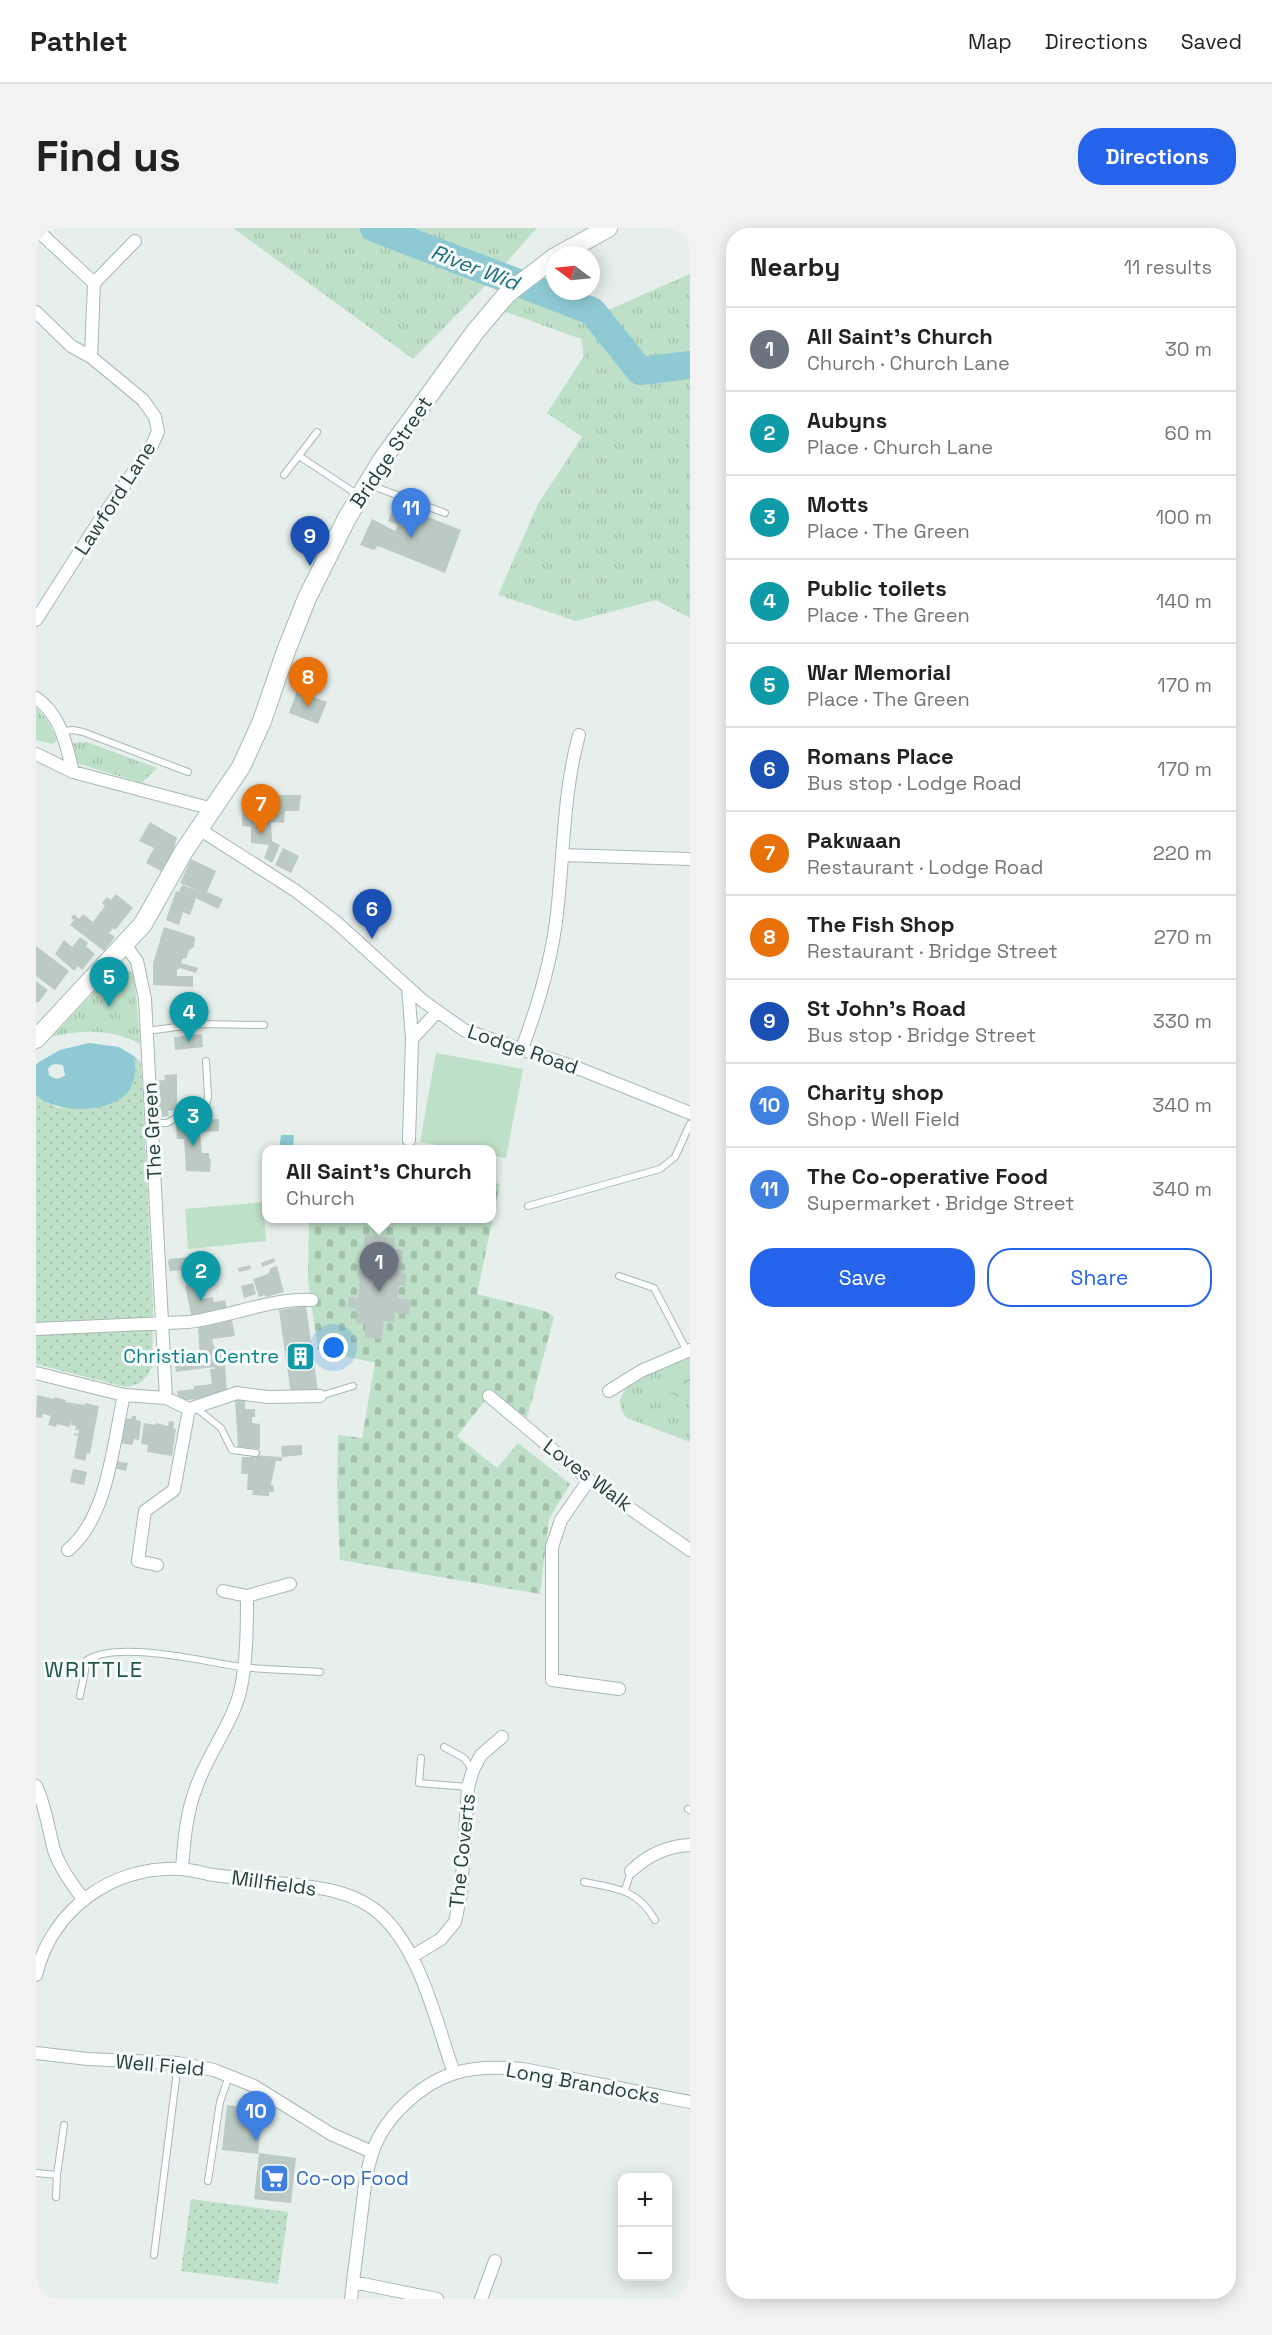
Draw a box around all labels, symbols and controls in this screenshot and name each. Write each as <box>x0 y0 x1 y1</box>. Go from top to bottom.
text: Pathlet <box>30 23 128 59</box>
text: Map <box>968 28 1012 55</box>
text: Directions <box>1045 28 1148 55</box>
text: Saved <box>1181 28 1242 55</box>
button: Directions <box>1078 128 1236 185</box>
text: Find us <box>36 130 181 183</box>
water label: River Wid <box>427 238 525 297</box>
north arrow <box>546 246 600 300</box>
text: Nearby <box>750 250 840 284</box>
text: 11 results <box>1124 254 1212 280</box>
text: All Saint's Church <box>807 322 993 350</box>
text: 1 <box>765 336 774 362</box>
text: 30 m <box>1165 336 1212 362</box>
text: Church · Church Lane <box>807 350 1010 376</box>
street label: Bridge Street <box>344 391 438 513</box>
text: Aubyns <box>807 406 887 434</box>
text: 2 <box>764 420 775 446</box>
text: 60 m <box>1165 420 1212 446</box>
text: Place · Church Lane <box>807 434 993 460</box>
street label: Lawford Lane <box>69 436 161 560</box>
pin: 11 <box>392 488 430 538</box>
text: Motts <box>807 490 869 518</box>
text: 3 <box>763 504 776 530</box>
text: 100 m <box>1156 504 1212 530</box>
pin: 9 <box>290 516 330 566</box>
text: Place · The Green <box>807 518 970 544</box>
text: Public toilets <box>807 574 947 602</box>
text: 4 <box>763 588 776 614</box>
text: 140 m <box>1156 588 1212 614</box>
text: Place · The Green <box>807 602 970 628</box>
pin: 8 <box>288 658 328 707</box>
text: War Memorial <box>807 658 951 686</box>
text: 5 <box>764 672 776 698</box>
text: 170 m <box>1157 672 1212 698</box>
text: Place · The Green <box>807 686 970 712</box>
text: Romans Place <box>807 742 954 770</box>
text: 6 <box>763 756 776 782</box>
text: 170 m <box>1157 756 1212 782</box>
text: Bus stop · Lodge Road <box>807 770 1022 796</box>
pin: 7 <box>242 784 280 834</box>
text: Pakwaan <box>807 826 901 854</box>
text: 7 <box>764 840 775 866</box>
text: 220 m <box>1153 840 1212 866</box>
text: Restaurant · Lodge Road <box>807 854 1043 880</box>
pin: 6 <box>352 890 392 939</box>
text: The Fish Shop <box>807 910 954 938</box>
text: 8 <box>764 924 776 950</box>
text: 270 m <box>1154 924 1212 950</box>
text: Restaurant · Bridge Street <box>807 938 1058 964</box>
pin: 5 <box>90 958 128 1007</box>
pin: 4 <box>170 992 208 1042</box>
text: St John's Road <box>807 994 966 1022</box>
text: 9 <box>763 1008 776 1034</box>
text: 330 m <box>1153 1008 1212 1034</box>
street label: Lodge Road <box>464 1018 582 1080</box>
text: Bus stop · Bridge Street <box>807 1022 1036 1048</box>
text: Charity shop <box>807 1078 944 1106</box>
street label: The Green <box>136 1082 168 1180</box>
text: 10 <box>759 1092 781 1118</box>
text: 340 m <box>1152 1092 1212 1118</box>
pin: 3 <box>174 1096 212 1146</box>
text: Shop · Well Field <box>807 1106 960 1132</box>
popup <box>262 1145 496 1223</box>
text: All Saint's Church <box>286 1157 472 1185</box>
text: The Co-operative Food <box>807 1162 1048 1190</box>
text: 11 <box>760 1176 779 1202</box>
text: 340 m <box>1152 1176 1212 1202</box>
text: Church <box>286 1185 355 1211</box>
text: Supermarket · Bridge Street <box>807 1190 1074 1216</box>
pin: 1 <box>360 1242 398 1292</box>
button: Save <box>750 1248 975 1307</box>
button: Share <box>987 1248 1212 1307</box>
pin: 2 <box>182 1252 220 1301</box>
your location <box>319 1333 348 1362</box>
building icon: Christian Centre <box>284 1340 316 1372</box>
place label: Christian Centre <box>123 1343 279 1369</box>
street label: Loves Walk <box>538 1433 638 1517</box>
district label: WRITTLE <box>44 1655 144 1683</box>
street label: The Coverts <box>443 1792 481 1910</box>
street label: Millfields <box>230 1864 318 1902</box>
street label: Well Field <box>114 2048 206 2082</box>
street label: Long Brandocks <box>504 2057 662 2109</box>
pin: 10 <box>236 2092 276 2141</box>
supermarket icon: Co-op Food <box>259 2162 291 2194</box>
place label: Co-op Food <box>296 2165 409 2191</box>
map controls <box>618 2173 672 2281</box>
button: + <box>618 2173 672 2227</box>
button: − <box>618 2227 672 2281</box>

